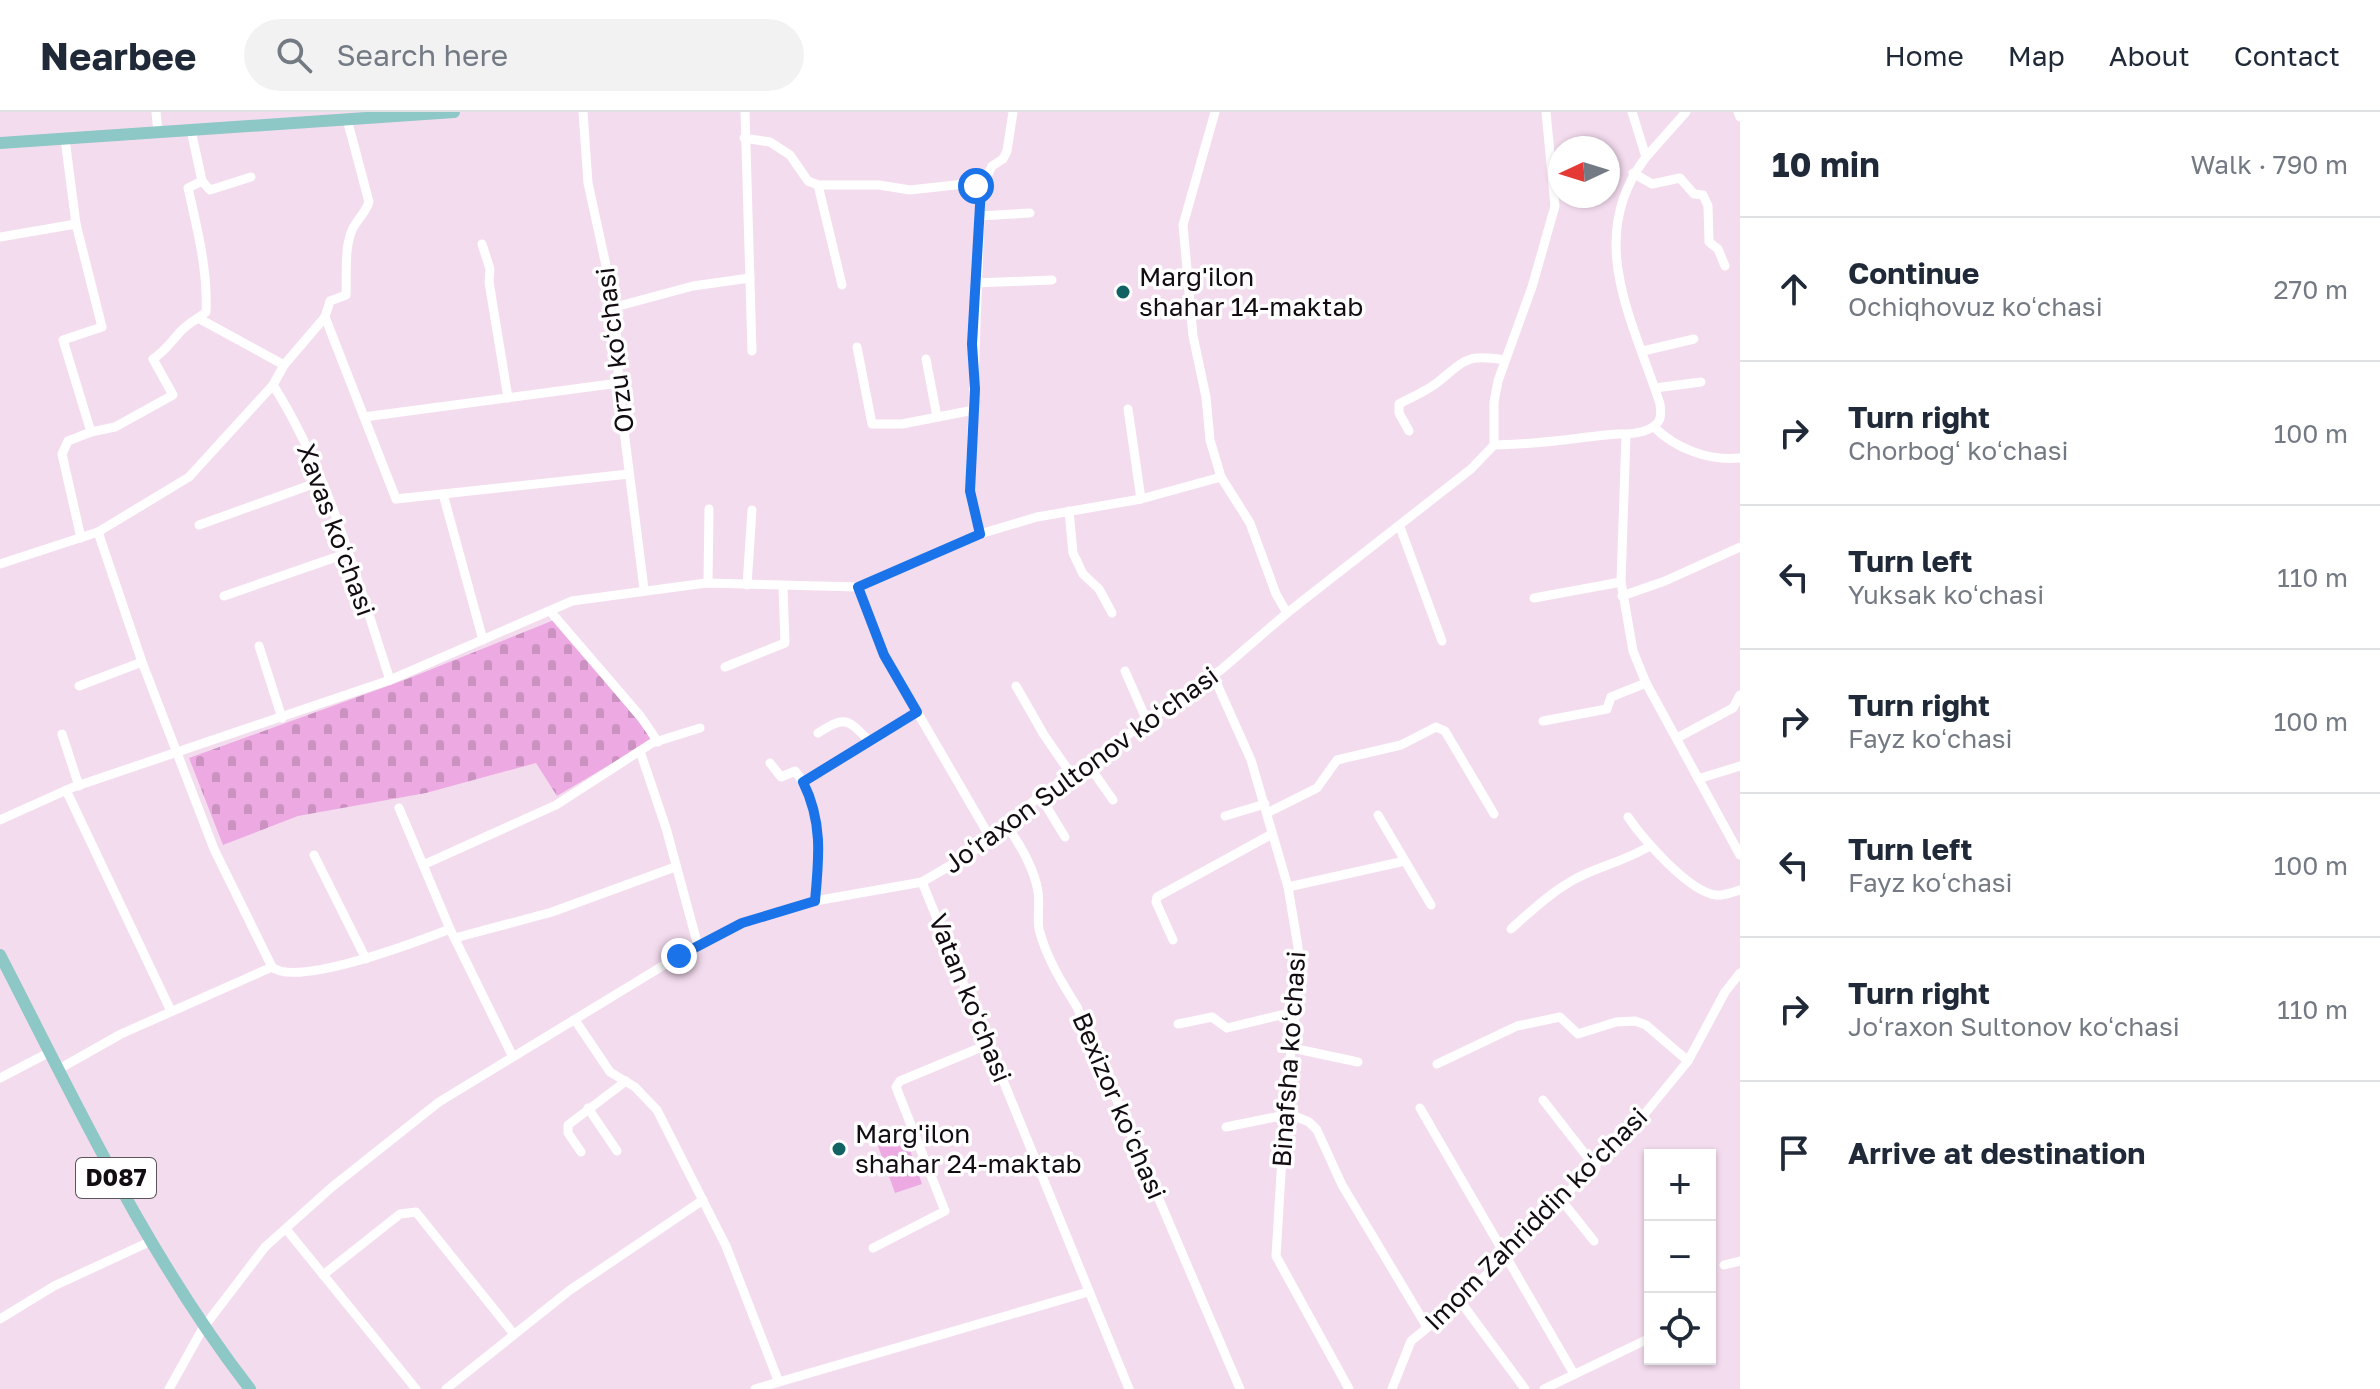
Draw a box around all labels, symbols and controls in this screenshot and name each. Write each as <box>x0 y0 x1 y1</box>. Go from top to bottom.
search box <box>244 19 804 91</box>
text: Nearbee <box>40 33 196 78</box>
icon: search <box>272 33 316 77</box>
text: Search here <box>336 37 508 73</box>
text: Home <box>1885 39 1964 72</box>
text: Map <box>2008 39 2065 72</box>
text: About <box>2109 39 2190 72</box>
text: Contact <box>2234 39 2340 72</box>
north arrow <box>1548 136 1620 208</box>
text: 10 min <box>1772 144 1880 184</box>
text: Walk · 790 m <box>2190 149 2348 180</box>
route start <box>958 168 994 204</box>
text: Continue <box>1848 255 1979 291</box>
place label: Marg'ilon shahar 14-maktab <box>1139 261 1363 322</box>
street label: Orzu koʻchasi <box>589 266 640 434</box>
icon: ahead <box>1772 267 1816 311</box>
text: 270 m <box>2274 274 2348 305</box>
marker: Marg'ilon shahar 14-maktab <box>1114 283 1132 301</box>
text: Ochiqhovuz koʻchasi <box>1848 291 2103 322</box>
text: Turn right <box>1848 399 1990 435</box>
icon: right <box>1772 411 1816 455</box>
text: 100 m <box>2274 418 2348 449</box>
text: Chorbogʻ koʻchasi <box>1848 435 2068 466</box>
street label: Xavas koʻchasi <box>291 440 382 620</box>
text: Turn left <box>1848 543 1973 579</box>
icon: left <box>1772 555 1816 599</box>
text: 110 m <box>2277 562 2348 593</box>
text: Yuksak koʻchasi <box>1848 579 2044 610</box>
street label: Joʻraxon Sultonov koʻchasi <box>937 660 1224 880</box>
text: Turn right <box>1848 687 1990 723</box>
icon: right <box>1772 699 1816 743</box>
text: 100 m <box>2274 706 2348 737</box>
text: Fayz koʻchasi <box>1848 723 2013 754</box>
text: Turn left <box>1848 831 1973 867</box>
icon: left <box>1772 843 1816 887</box>
text: 100 m <box>2274 850 2348 881</box>
text: Fayz koʻchasi <box>1848 867 2013 898</box>
street label: Vatan koʻchasi <box>923 909 1018 1087</box>
route end <box>661 938 697 974</box>
street label: Binafsha koʻchasi <box>1265 950 1312 1168</box>
text: Turn right <box>1848 975 1990 1011</box>
icon: right <box>1772 987 1816 1031</box>
text: 110 m <box>2277 994 2348 1025</box>
street label: Bexizor koʻchasi <box>1066 1008 1173 1204</box>
text: Joʻraxon Sultonov koʻchasi <box>1848 1011 2180 1042</box>
street label: Imom Zahriddin koʻchasi <box>1418 1101 1653 1336</box>
place label: Marg'ilon shahar 24-maktab <box>855 1118 1082 1179</box>
icon: arrive <box>1772 1131 1816 1175</box>
text: Arrive at destination <box>1848 1135 2145 1171</box>
marker: Marg'ilon shahar 24-maktab <box>830 1140 848 1158</box>
map controls <box>1644 1149 1716 1365</box>
button: + <box>1644 1149 1716 1221</box>
road number: D087 <box>76 1158 156 1198</box>
button: − <box>1644 1221 1716 1293</box>
button: locate <box>1644 1293 1716 1365</box>

